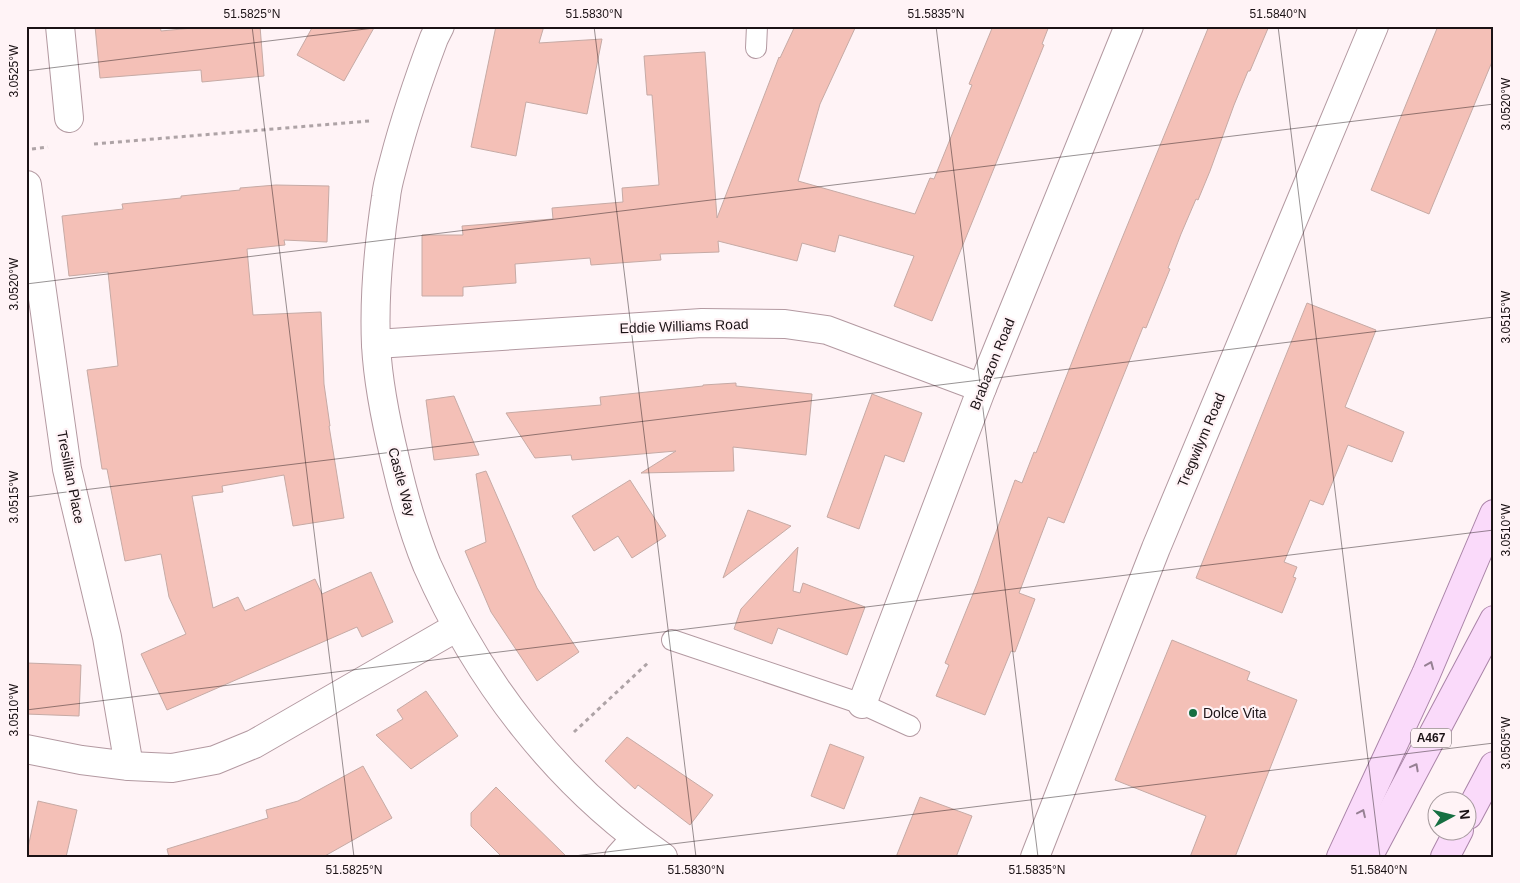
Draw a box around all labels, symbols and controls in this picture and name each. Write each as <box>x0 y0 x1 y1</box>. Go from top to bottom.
text: 51.5825°N <box>224 7 280 21</box>
text: 51.5830°N <box>566 7 622 21</box>
text: 51.5835°N <box>908 7 964 21</box>
text: 51.5840°N <box>1250 7 1306 21</box>
text: 3.0525°W <box>7 44 21 97</box>
text: 3.0520°W <box>1499 77 1513 130</box>
text: 3.0520°W <box>7 257 21 310</box>
text: 3.0515°W <box>1499 290 1513 343</box>
street label: Eddie Williams Road <box>619 316 749 336</box>
street label: Brabazon Road <box>966 316 1018 412</box>
street label: Tregwilym Road <box>1174 391 1228 489</box>
street label: Tresillian Place <box>54 429 88 525</box>
street label: Castle Way <box>385 446 419 518</box>
text: 3.0515°W <box>7 470 21 523</box>
text: 3.0510°W <box>1499 503 1513 556</box>
one-way arrow <box>1424 661 1434 670</box>
text: 3.0510°W <box>7 683 21 736</box>
place label: Dolce Vita <box>1203 705 1267 721</box>
marker: Dolce Vita <box>1187 707 1199 719</box>
text: 3.0505°W <box>1499 716 1513 769</box>
road number: A467 <box>1411 728 1451 748</box>
one-way arrow <box>1409 764 1419 773</box>
north arrow <box>1428 790 1478 840</box>
text: N <box>1456 808 1473 820</box>
one-way arrow <box>1355 809 1366 818</box>
text: 51.5825°N <box>326 863 382 877</box>
text: 51.5830°N <box>668 863 724 877</box>
text: 51.5835°N <box>1009 863 1065 877</box>
text: 51.5840°N <box>1351 863 1407 877</box>

